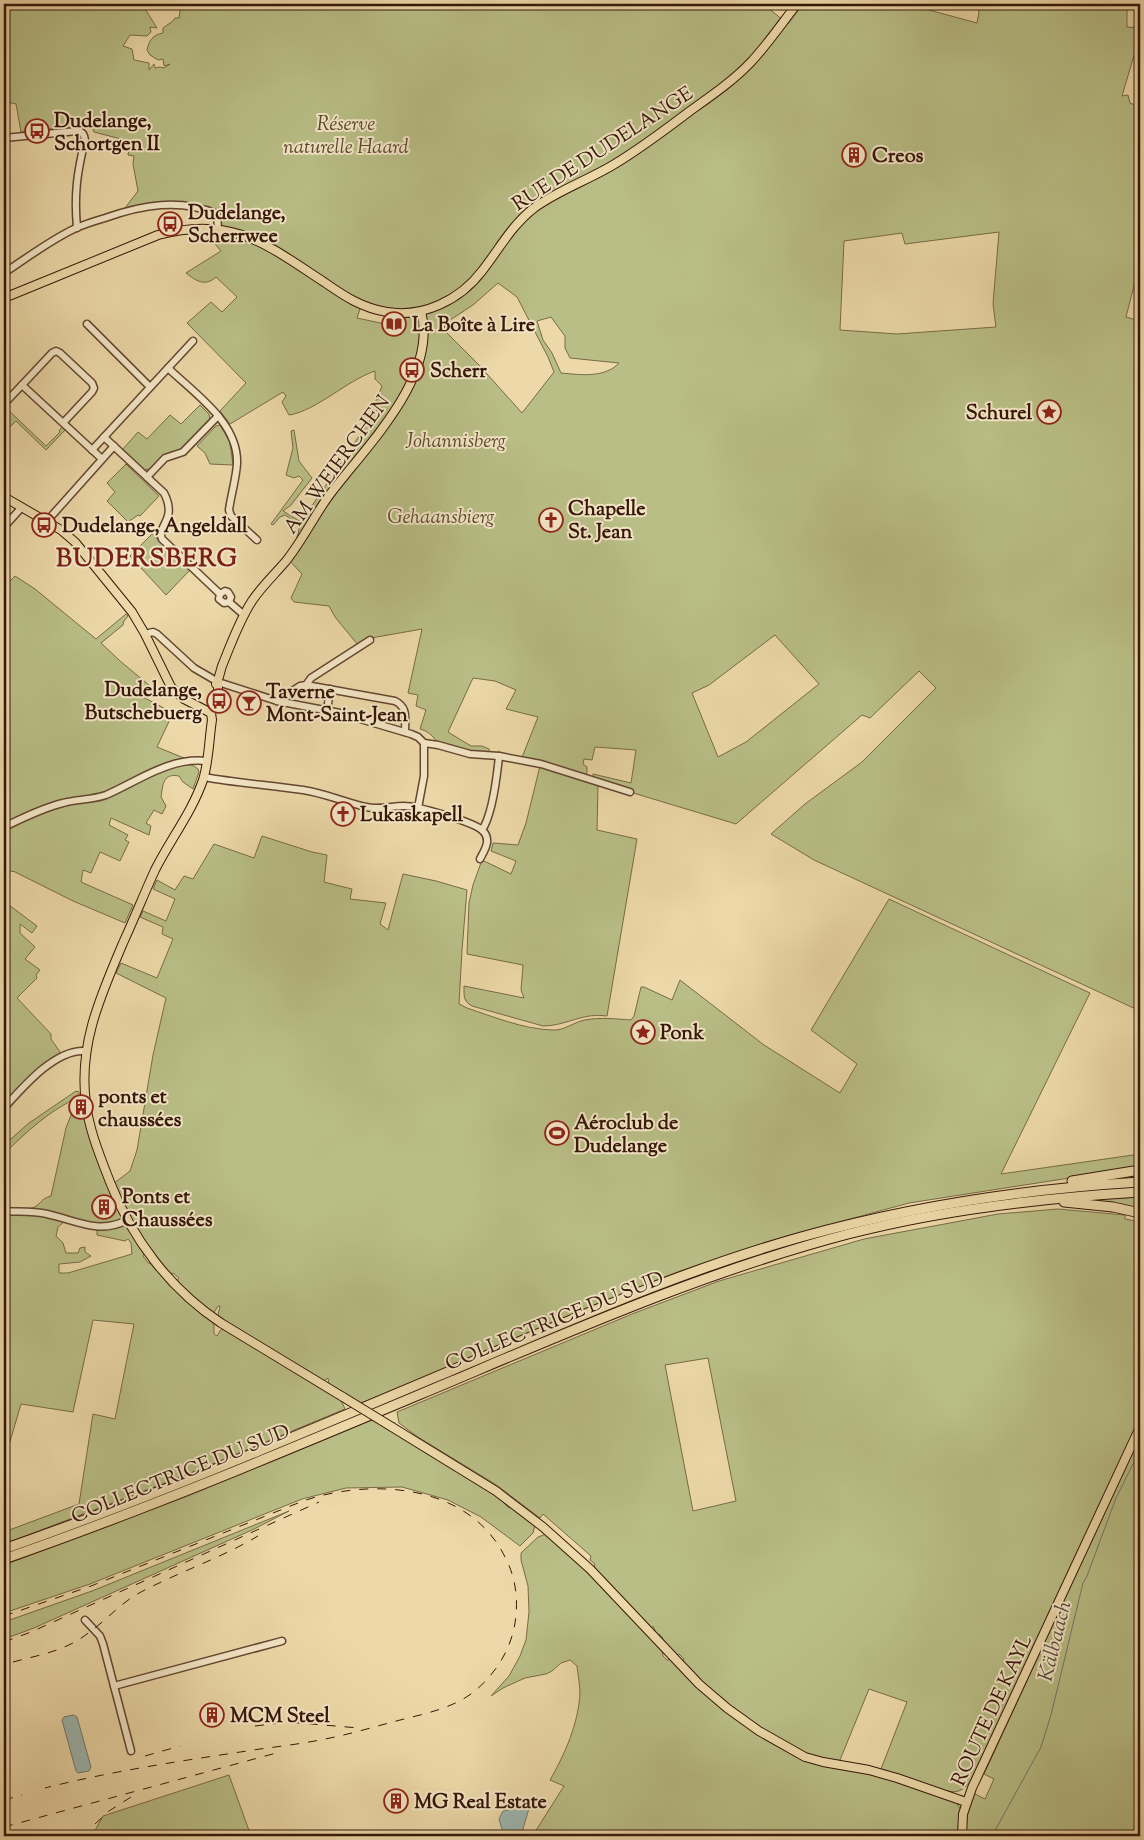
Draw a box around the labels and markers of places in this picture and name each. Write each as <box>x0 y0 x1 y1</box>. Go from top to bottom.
place label: Dudelange, Schortgen II <box>54 108 160 160</box>
bus stop icon: Dudelange, Schortgen II <box>24 118 50 144</box>
building icon: Creos <box>841 142 867 168</box>
place label: Creos <box>872 143 924 172</box>
place label: Dudelange, Scherrwee <box>188 200 286 252</box>
bus stop icon: Dudelange, Scherrwee <box>157 211 183 237</box>
library icon: La Boîte à Lire <box>381 311 407 337</box>
place label: La Boîte à Lire <box>412 312 535 341</box>
bus stop icon: Scherr <box>399 357 425 383</box>
place label: Scherr <box>430 358 487 387</box>
place icon: Schurel <box>1036 399 1062 425</box>
place label: Schurel <box>966 400 1032 429</box>
place label: Chapelle St. Jean <box>568 496 646 548</box>
church icon: Chapelle St. Jean <box>538 507 564 533</box>
bus stop icon: Dudelange, Angeldall <box>31 512 57 538</box>
place label: Dudelange, Angeldall <box>62 513 248 542</box>
place label: Dudelange, Butschebuerg <box>85 677 202 729</box>
place label: Taverne Mont-Saint-Jean <box>266 679 408 731</box>
bus stop icon: Dudelange, Butschebuerg <box>206 688 232 714</box>
bar icon: Taverne Mont-Saint-Jean <box>236 690 262 716</box>
church icon: Lukaskapell <box>330 801 356 827</box>
place label: Lukaskapell <box>360 802 463 831</box>
place icon: Ponk <box>630 1019 656 1045</box>
place label: Ponk <box>660 1020 704 1049</box>
place label: ponts et chaussées <box>98 1084 181 1136</box>
building icon: ponts et chaussées <box>68 1094 94 1120</box>
place label: Aéroclub de Dudelange <box>574 1110 678 1162</box>
sports icon: Aéroclub de Dudelange <box>544 1120 570 1146</box>
place label: Ponts et Chaussées <box>122 1184 213 1236</box>
building icon: Ponts et Chaussées <box>91 1194 117 1220</box>
building icon: MCM Steel <box>199 1702 225 1728</box>
place label: MCM Steel <box>230 1703 330 1732</box>
building icon: MG Real Estate <box>383 1788 409 1814</box>
place label: MG Real Estate <box>414 1789 547 1818</box>

